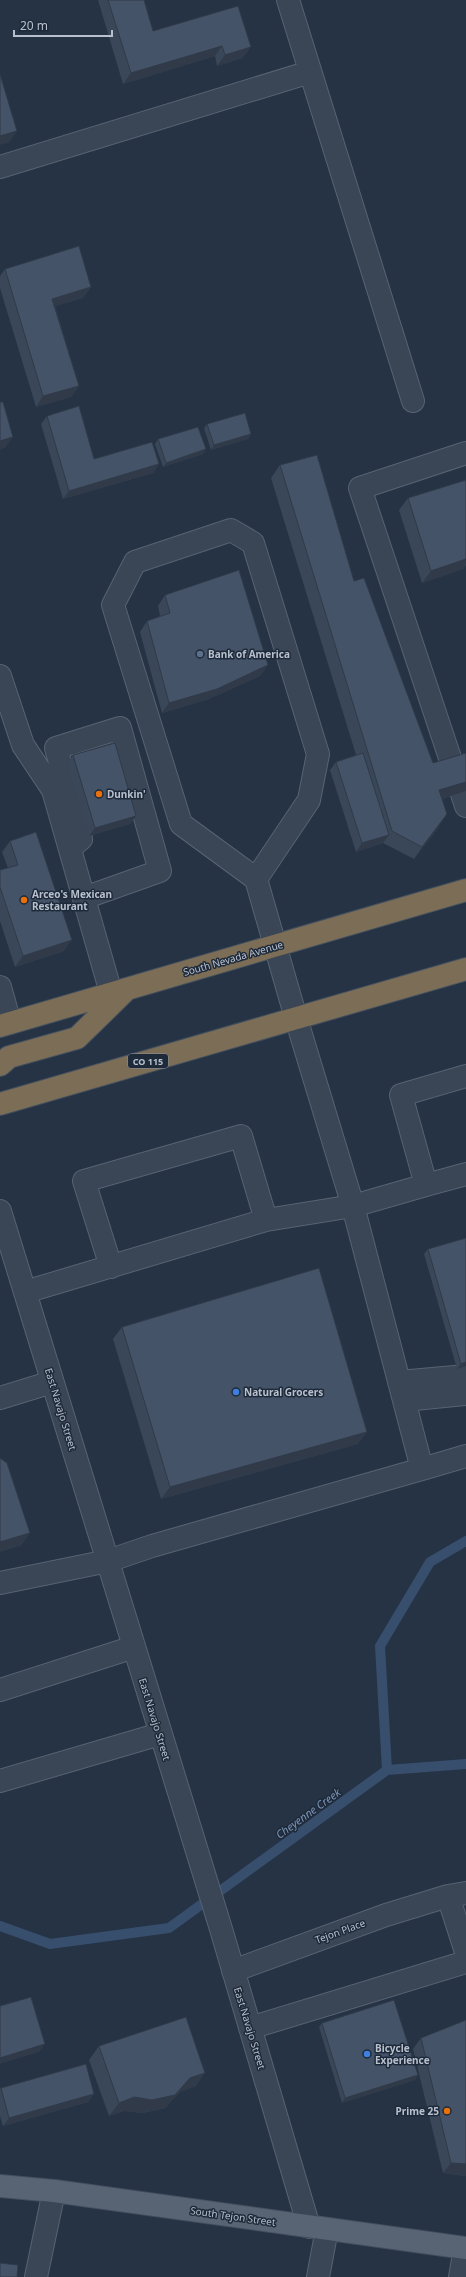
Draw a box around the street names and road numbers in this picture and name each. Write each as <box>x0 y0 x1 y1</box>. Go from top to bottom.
street label: South Nevada Avenue <box>181 937 285 979</box>
road number: CO 115 <box>128 1054 168 1068</box>
street label: East Navajo Street <box>42 1366 80 1452</box>
street label: East Navajo Street <box>136 1676 174 1762</box>
street label: Tejon Place <box>313 1915 367 1947</box>
street label: East Navajo Street <box>231 1985 269 2071</box>
street label: South Tejon Street <box>189 2203 277 2229</box>

